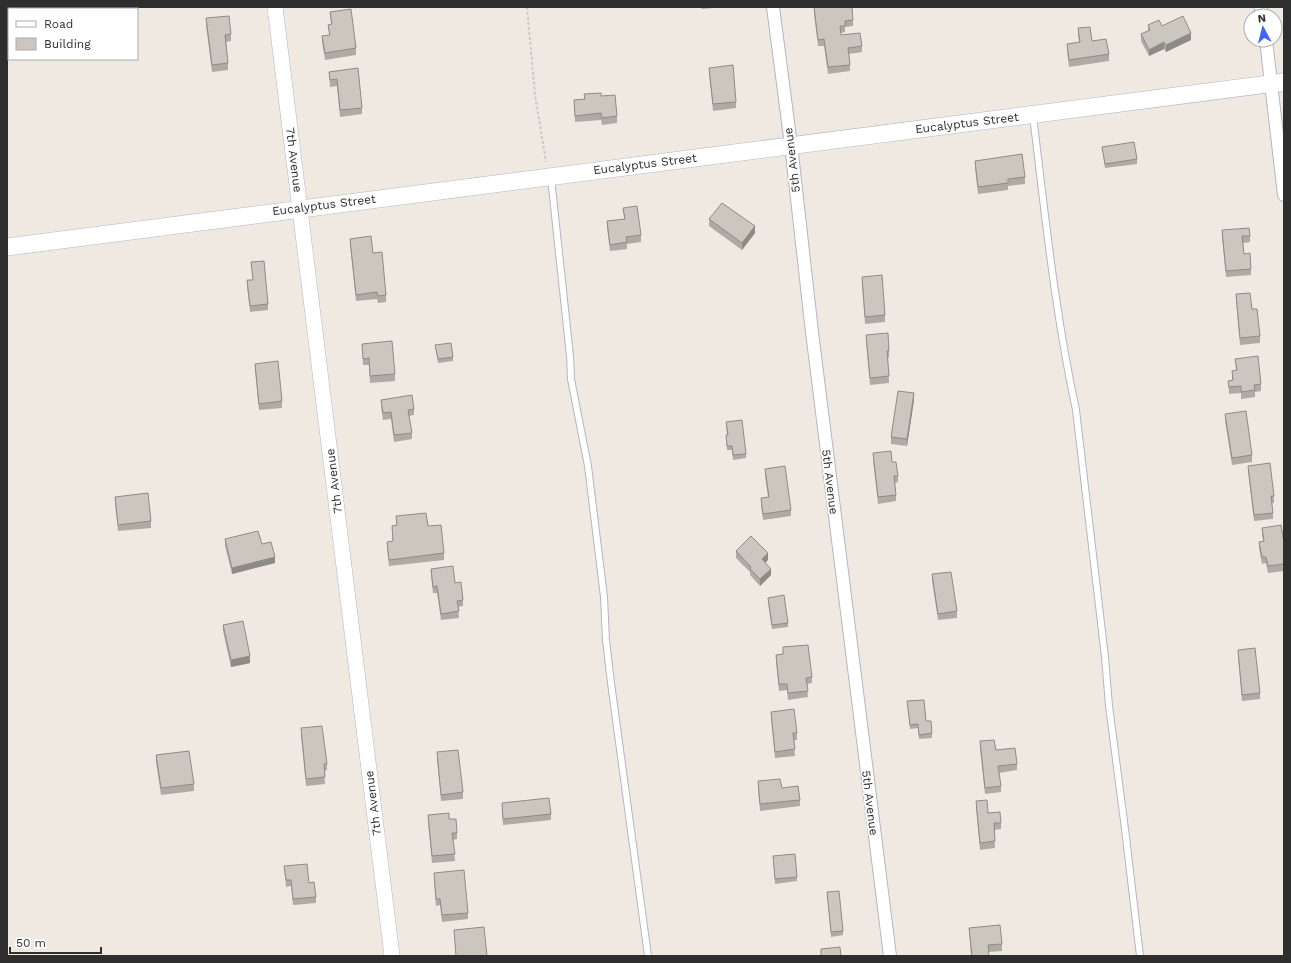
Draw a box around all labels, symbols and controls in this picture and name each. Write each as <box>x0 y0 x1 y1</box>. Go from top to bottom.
legend <box>8 8 138 60</box>
north arrow <box>1243 8 1283 48</box>
text: N <box>1257 12 1267 26</box>
text: Road <box>44 17 73 31</box>
text: Building <box>44 37 91 51</box>
street label: Eucalyptus Street <box>914 110 1020 136</box>
street label: 7th Avenue <box>283 127 305 193</box>
street label: 5th Avenue <box>781 127 803 193</box>
street label: Eucalyptus Street <box>592 151 698 177</box>
street label: Eucalyptus Street <box>271 192 377 218</box>
street label: 7th Avenue <box>323 448 345 514</box>
street label: 5th Avenue <box>819 449 841 515</box>
street label: 7th Avenue <box>362 770 384 836</box>
street label: 5th Avenue <box>859 770 881 836</box>
scale bar <box>10 929 101 955</box>
text: 50 m <box>16 936 46 950</box>

